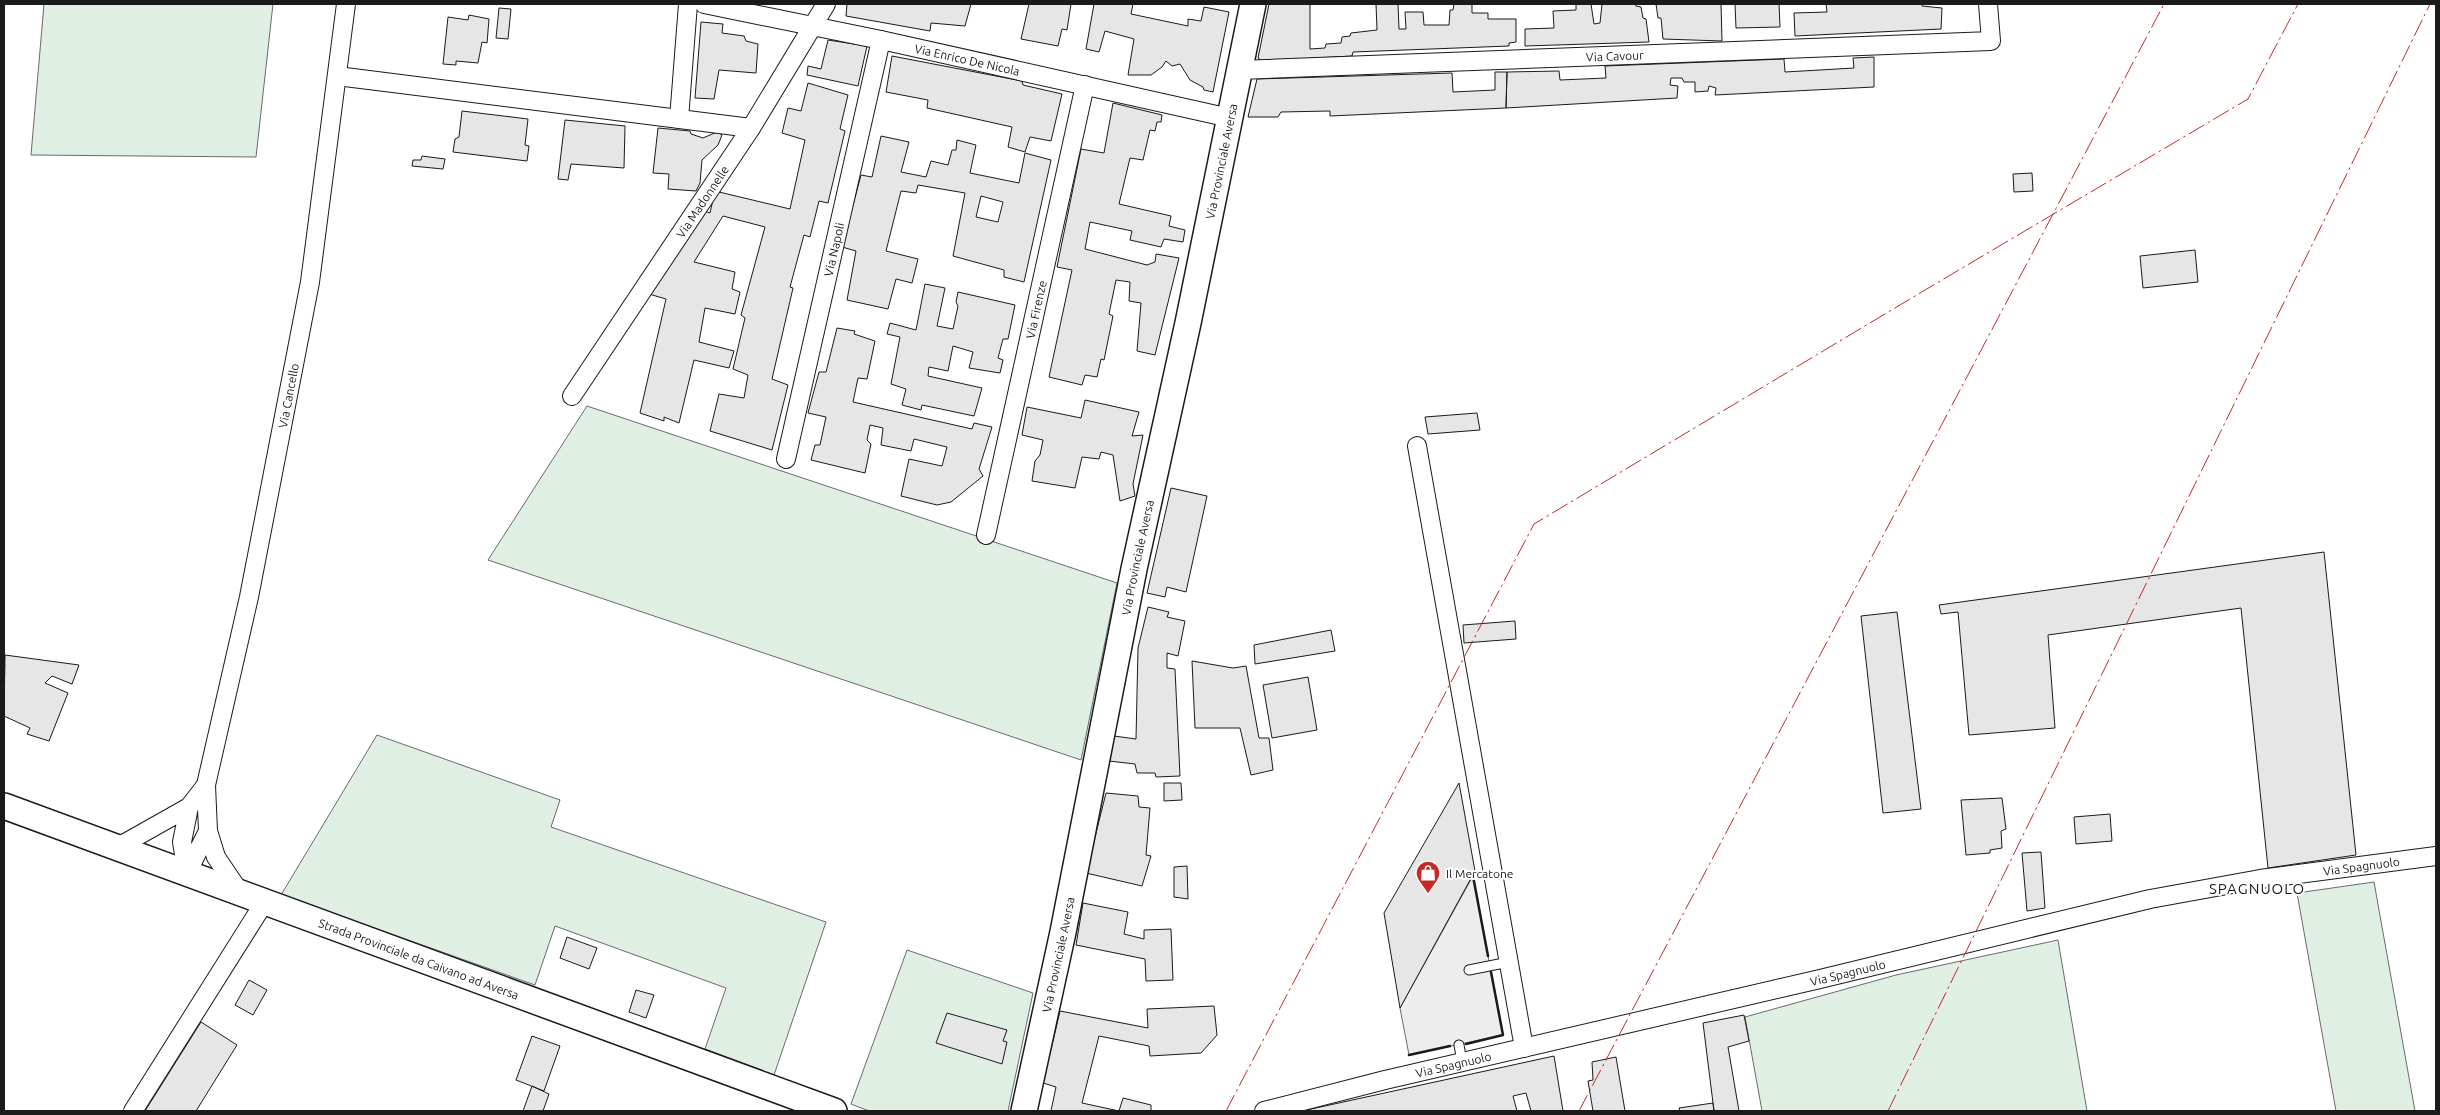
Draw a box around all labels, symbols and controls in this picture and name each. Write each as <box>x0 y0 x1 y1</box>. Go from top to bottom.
street label: Via Enrico De Nicola <box>913 41 1021 77</box>
street label: Via Cavour <box>1586 48 1644 63</box>
street label: Via Provinciale Aversa <box>1203 102 1239 220</box>
street label: Via Madonnelle <box>673 163 731 240</box>
street label: Via Napoli <box>821 221 846 277</box>
street label: Via Firenze <box>1023 279 1048 340</box>
street label: Via Cancello <box>275 362 301 429</box>
street label: Via Provinciale Aversa <box>1119 499 1156 616</box>
street label: Via Spagnuolo <box>2322 854 2400 877</box>
shop icon: Il Mercatone <box>1415 860 1441 894</box>
place label: Il Mercatone <box>1446 867 1513 880</box>
district label: SPAGNUOLO <box>2209 880 2305 897</box>
street label: Via Provinciale Aversa <box>1039 896 1076 1013</box>
street label: Strada Provinciale da Caivano ad Aversa <box>317 916 521 1001</box>
street label: Via Spagnuolo <box>1809 957 1887 988</box>
street label: Via Spagnuolo <box>1414 1049 1492 1079</box>

